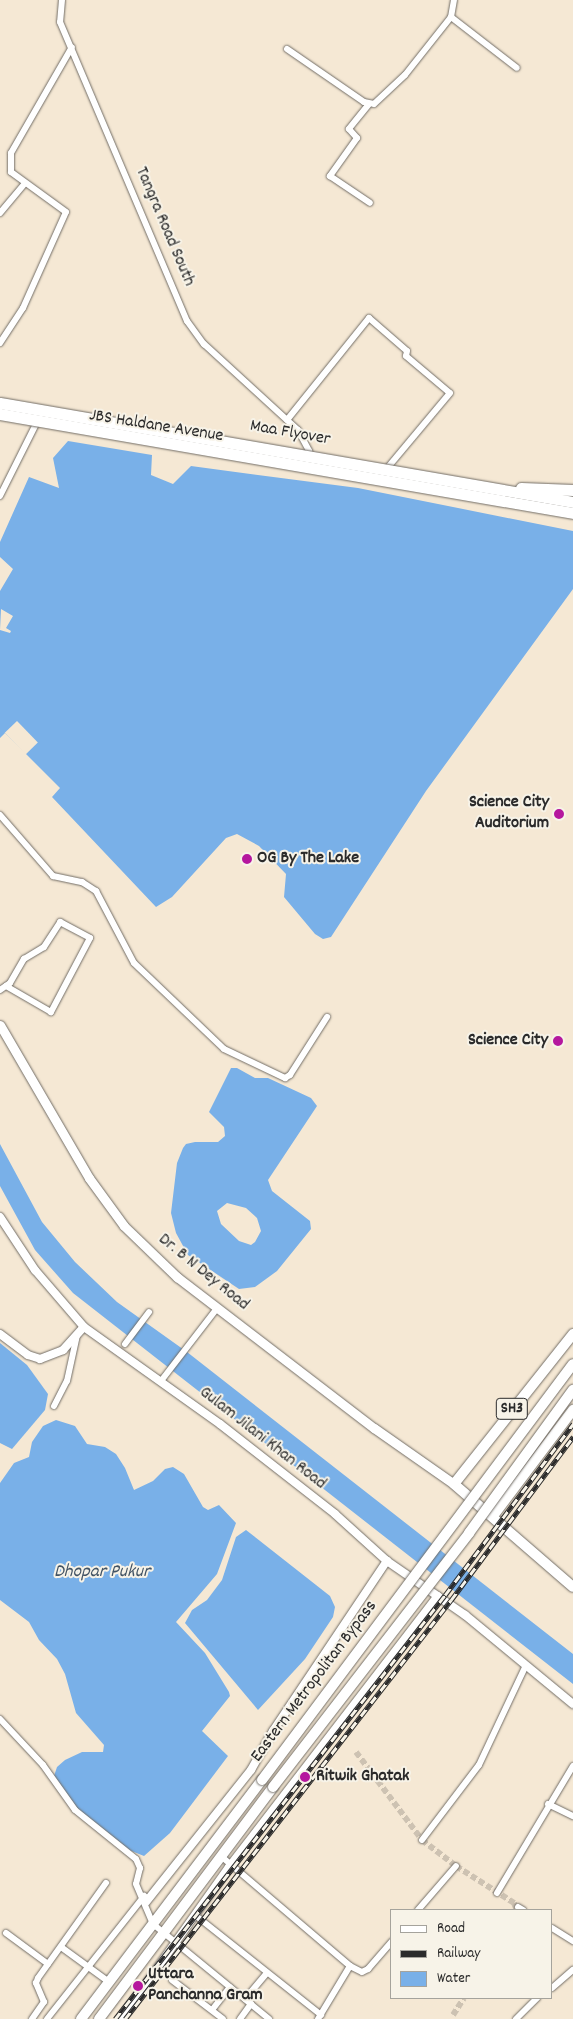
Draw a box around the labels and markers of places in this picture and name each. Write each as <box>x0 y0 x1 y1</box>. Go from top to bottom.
place label: Science City Auditorium <box>469 793 549 836</box>
marker: Science City Auditorium <box>553 808 565 820</box>
place label: OG By The Lake <box>257 848 359 870</box>
marker: OG By The Lake <box>241 853 253 865</box>
place label: Science City <box>468 1030 548 1052</box>
marker: Science City <box>552 1035 564 1047</box>
place label: Ritwik Ghatak <box>316 1766 409 1788</box>
marker: Ritwik Ghatak <box>298 1770 312 1784</box>
place label: Uttara Panchanna Gram <box>148 1965 263 2008</box>
marker: Uttara Panchanna Gram <box>132 1980 144 1992</box>

